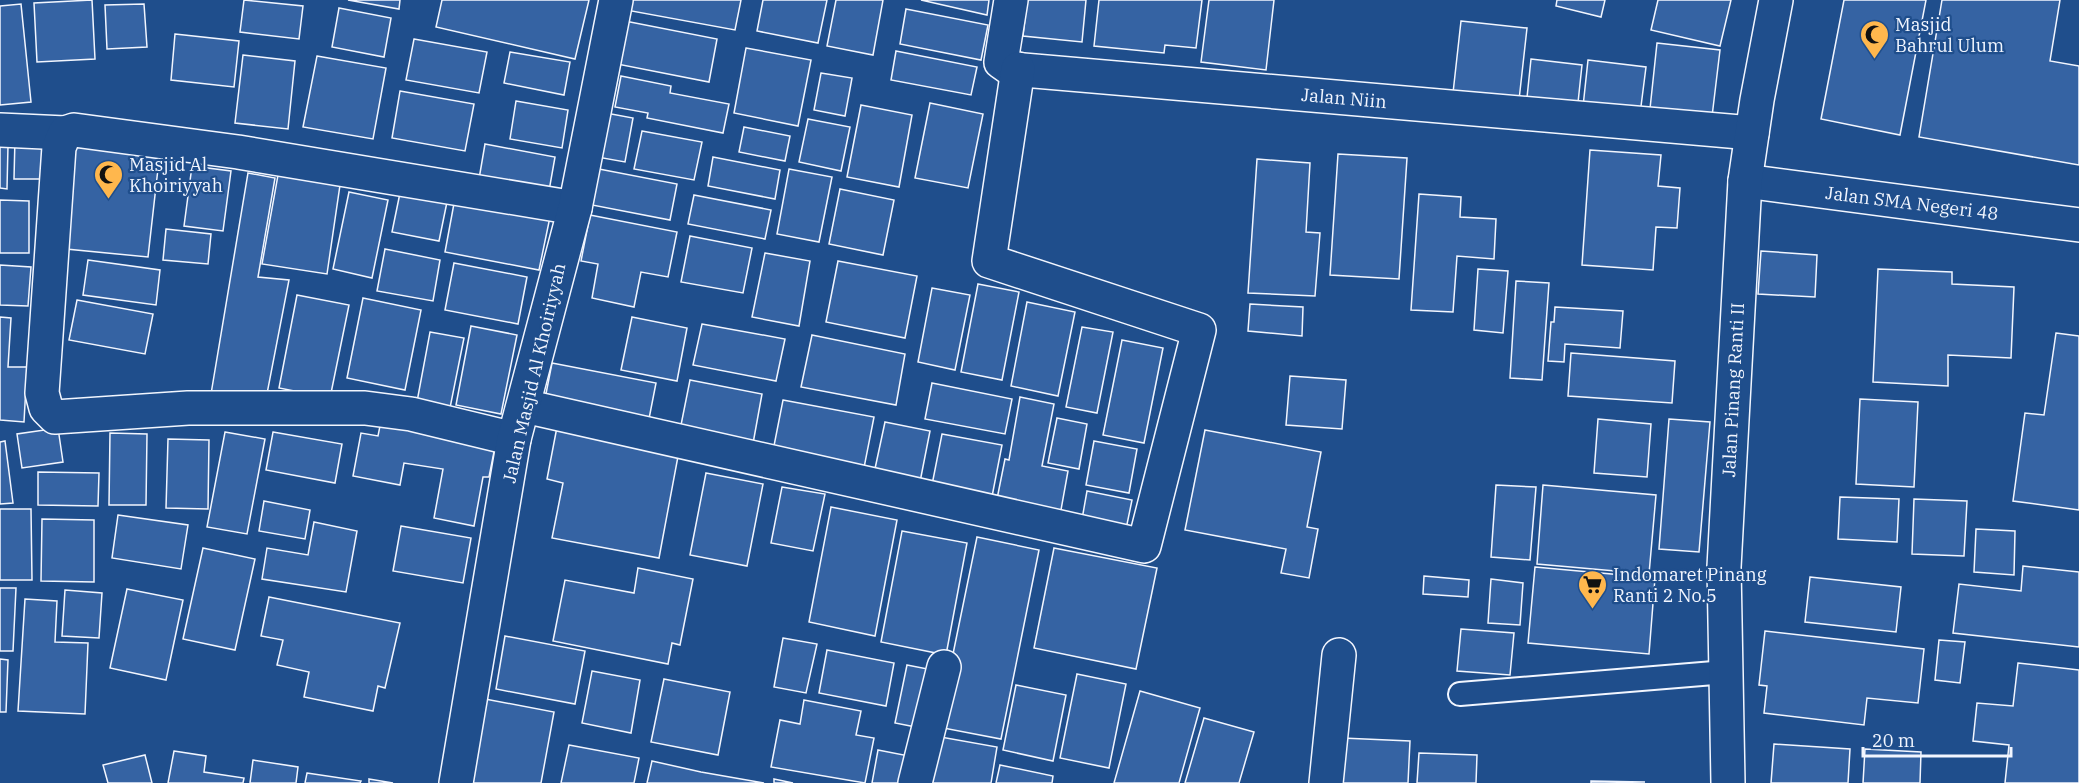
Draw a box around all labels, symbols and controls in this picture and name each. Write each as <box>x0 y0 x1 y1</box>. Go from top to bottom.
place label: Masjid Bahrul Ulum <box>1895 13 2004 57</box>
mosque icon: Masjid Bahrul Ulum <box>1858 18 1890 60</box>
street label: Jalan Niin <box>1300 83 1388 113</box>
place label: Masjid Al Khoiriyyah <box>129 153 223 197</box>
mosque icon: Masjid Al Khoiriyyah <box>92 158 124 200</box>
street label: Jalan SMA Negeri 48 <box>1824 181 2000 225</box>
street label: Jalan Masjid Al Khoiriyyah <box>497 261 571 485</box>
street label: Jalan Pinang Ranti II <box>1717 302 1749 478</box>
place label: Indomaret Pinang Ranti 2 No.5 <box>1613 563 1767 607</box>
supermarket icon: Indomaret Pinang Ranti 2 No.5 <box>1576 568 1608 610</box>
scale bar <box>1863 720 2012 758</box>
text: 20 m <box>1872 729 1915 752</box>

